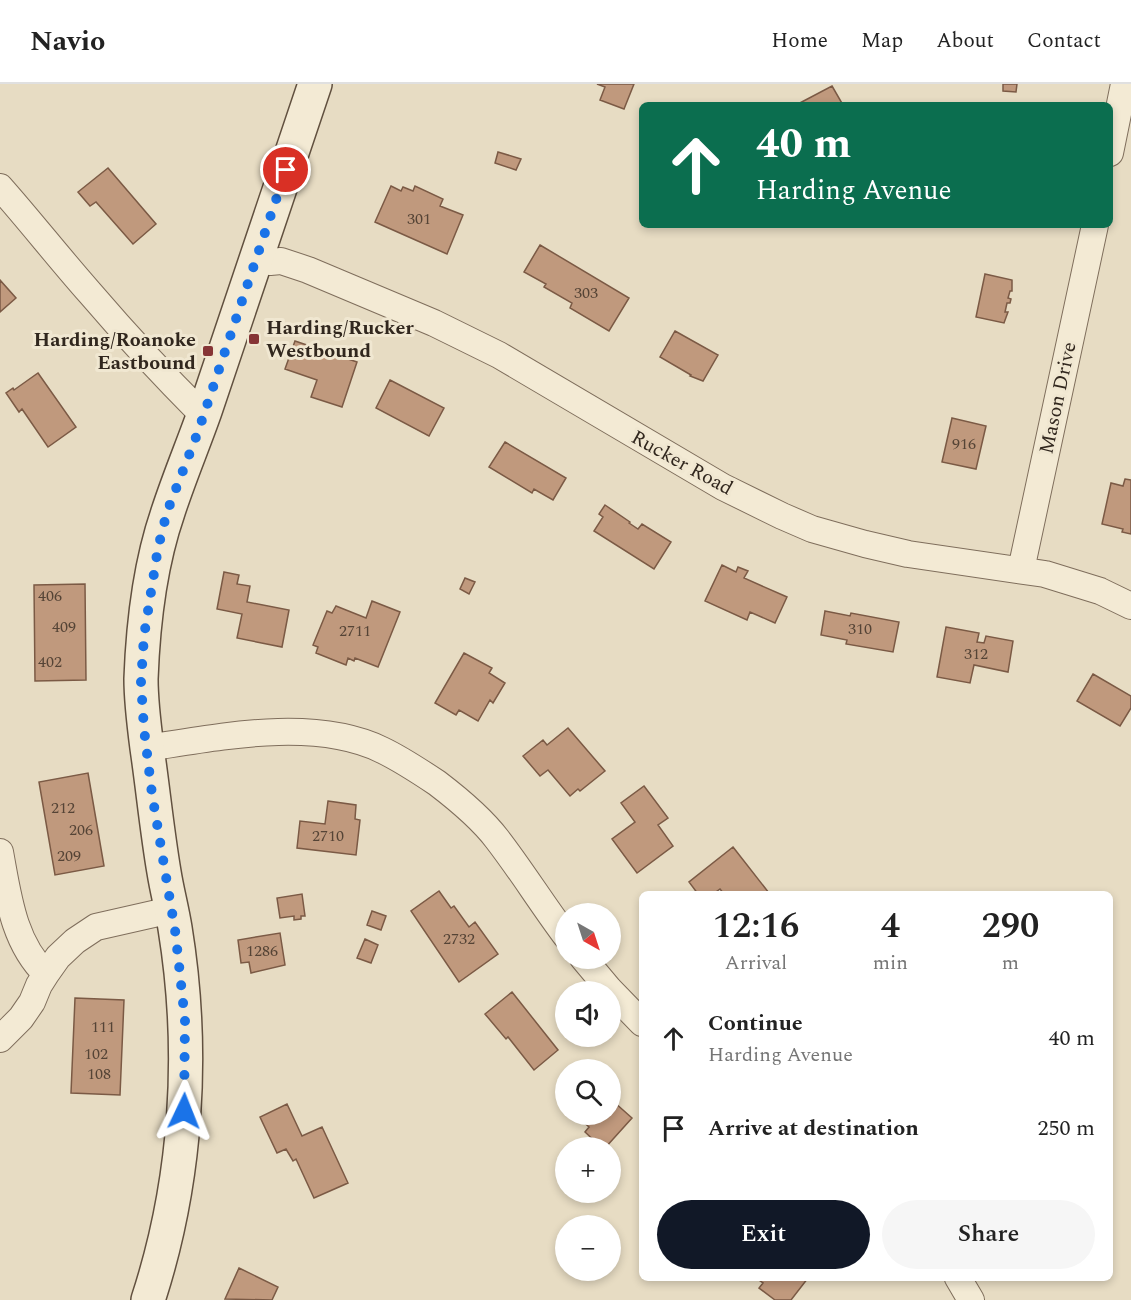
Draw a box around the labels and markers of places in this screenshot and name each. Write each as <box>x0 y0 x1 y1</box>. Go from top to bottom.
pin <box>260 144 311 195</box>
place label: Harding/Rucker Westbound <box>266 313 414 366</box>
place label: Harding/Roanoke Eastbound <box>33 325 196 378</box>
marker: Harding/Rucker Westbound <box>247 332 261 346</box>
marker: Harding/Roanoke Eastbound <box>201 344 215 358</box>

